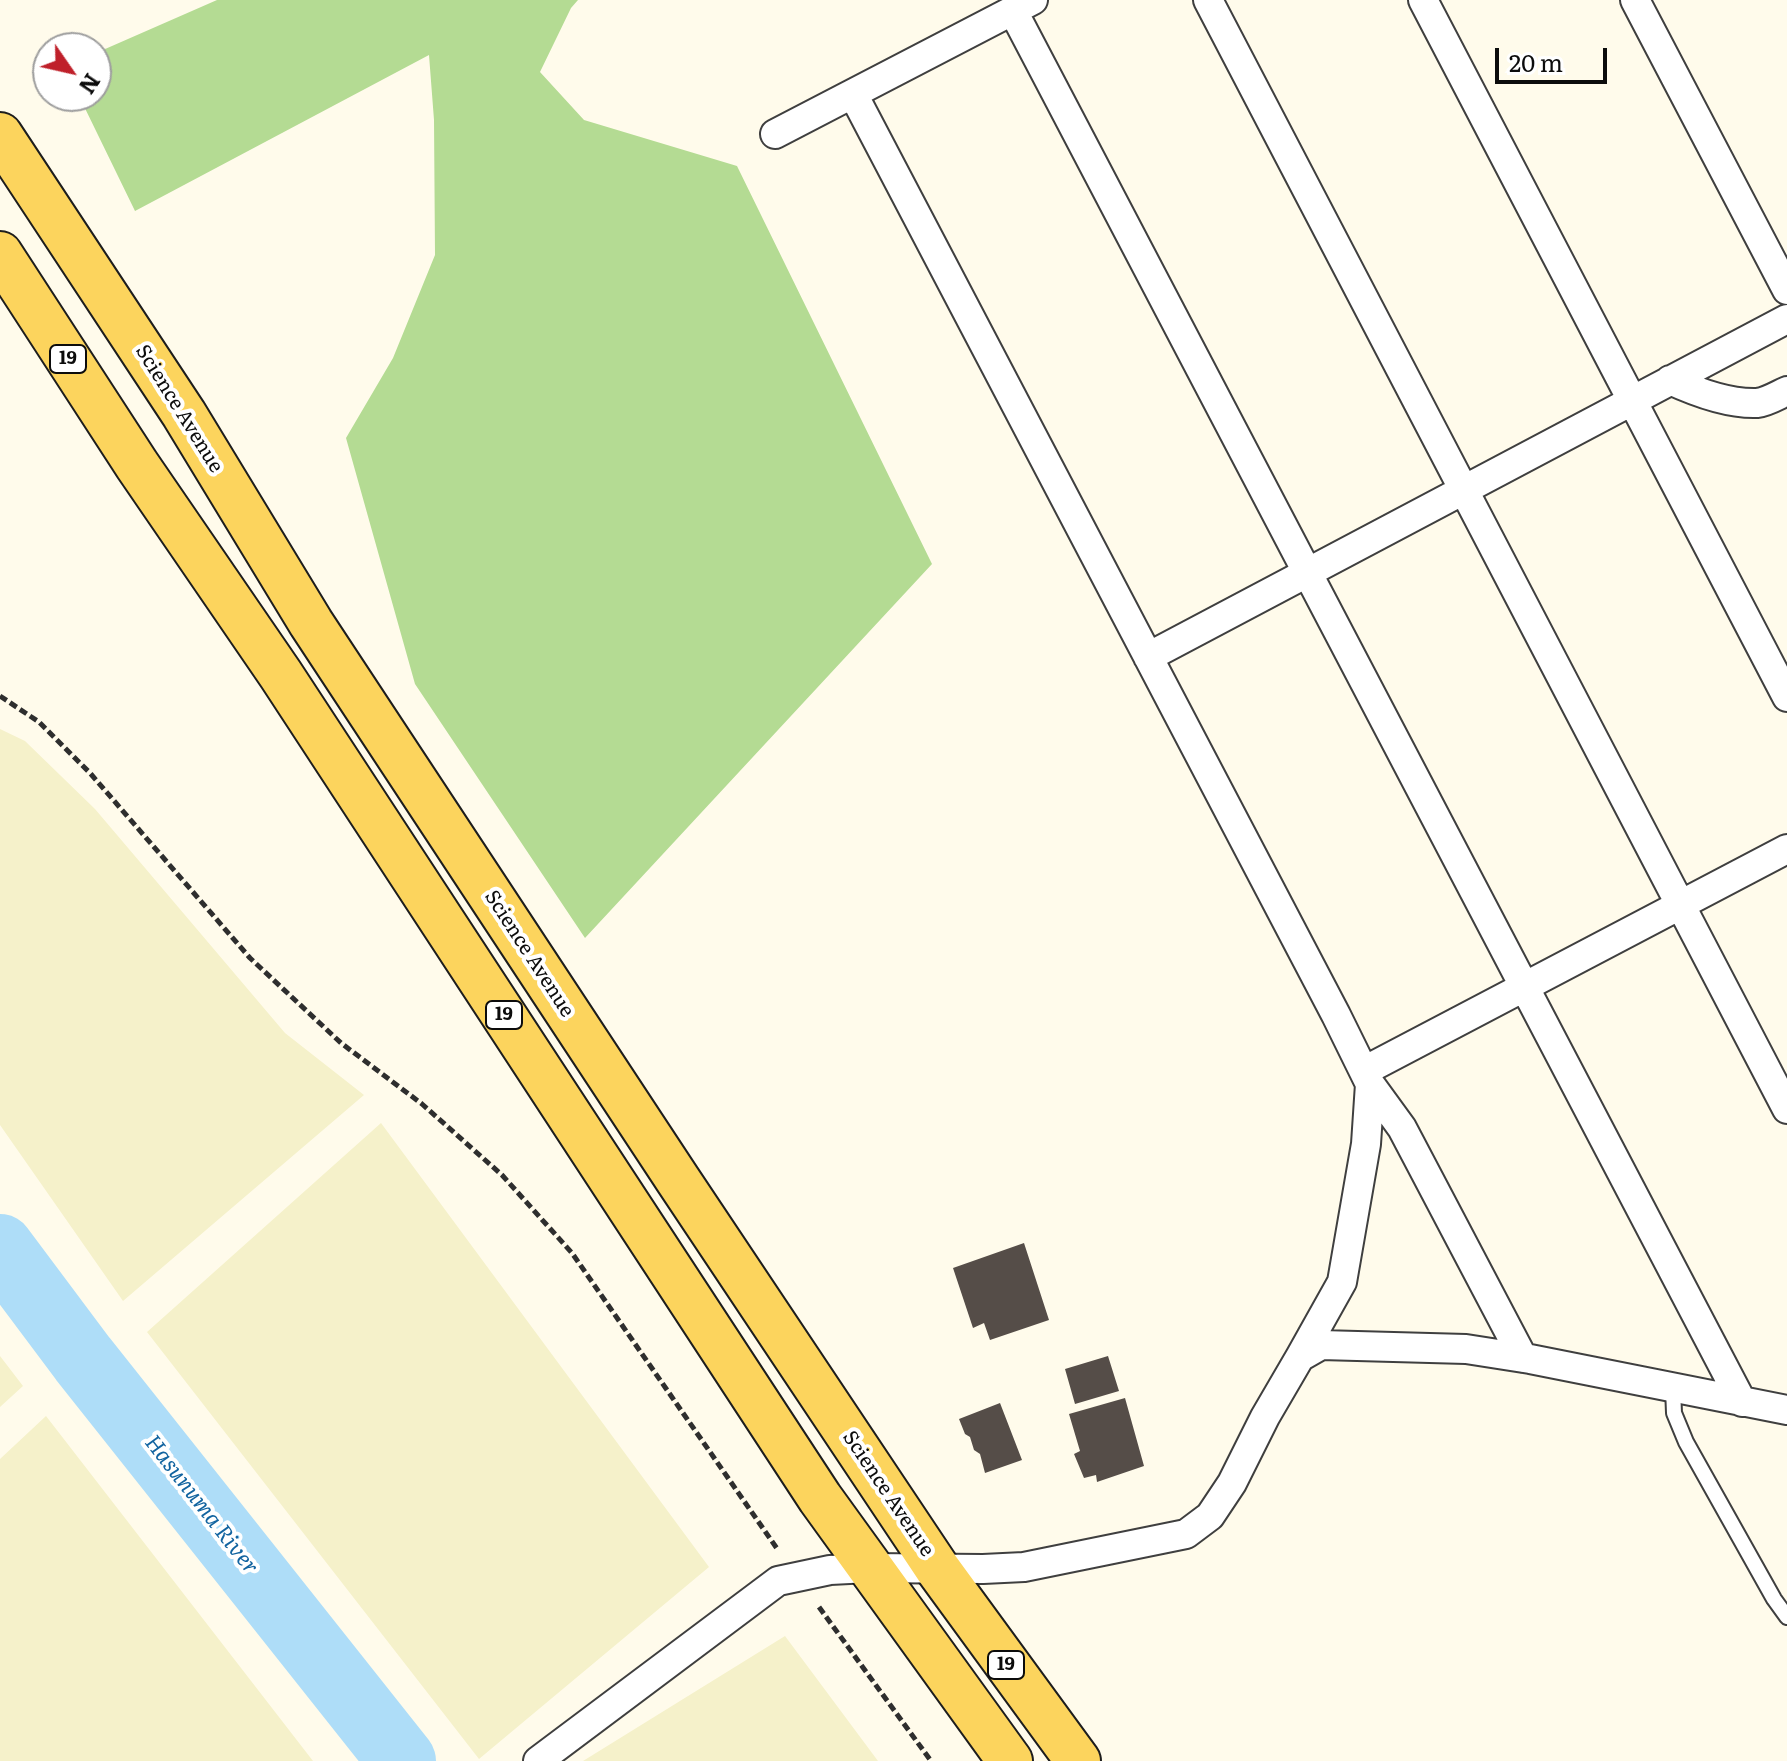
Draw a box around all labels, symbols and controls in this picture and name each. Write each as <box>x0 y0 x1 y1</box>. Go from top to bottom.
north arrow <box>32 32 112 112</box>
scale bar <box>1499 32 1611 82</box>
text: 20 m <box>1509 44 1563 79</box>
text: N <box>72 68 109 101</box>
street label: Science Avenue <box>130 341 228 477</box>
road number: 19 <box>50 345 86 373</box>
street label: Science Avenue <box>479 886 579 1022</box>
road number: 19 <box>486 1001 522 1029</box>
street label: Science Avenue <box>837 1427 939 1561</box>
water label: Hasunuma River <box>139 1430 263 1580</box>
road number: 19 <box>988 1651 1024 1679</box>

